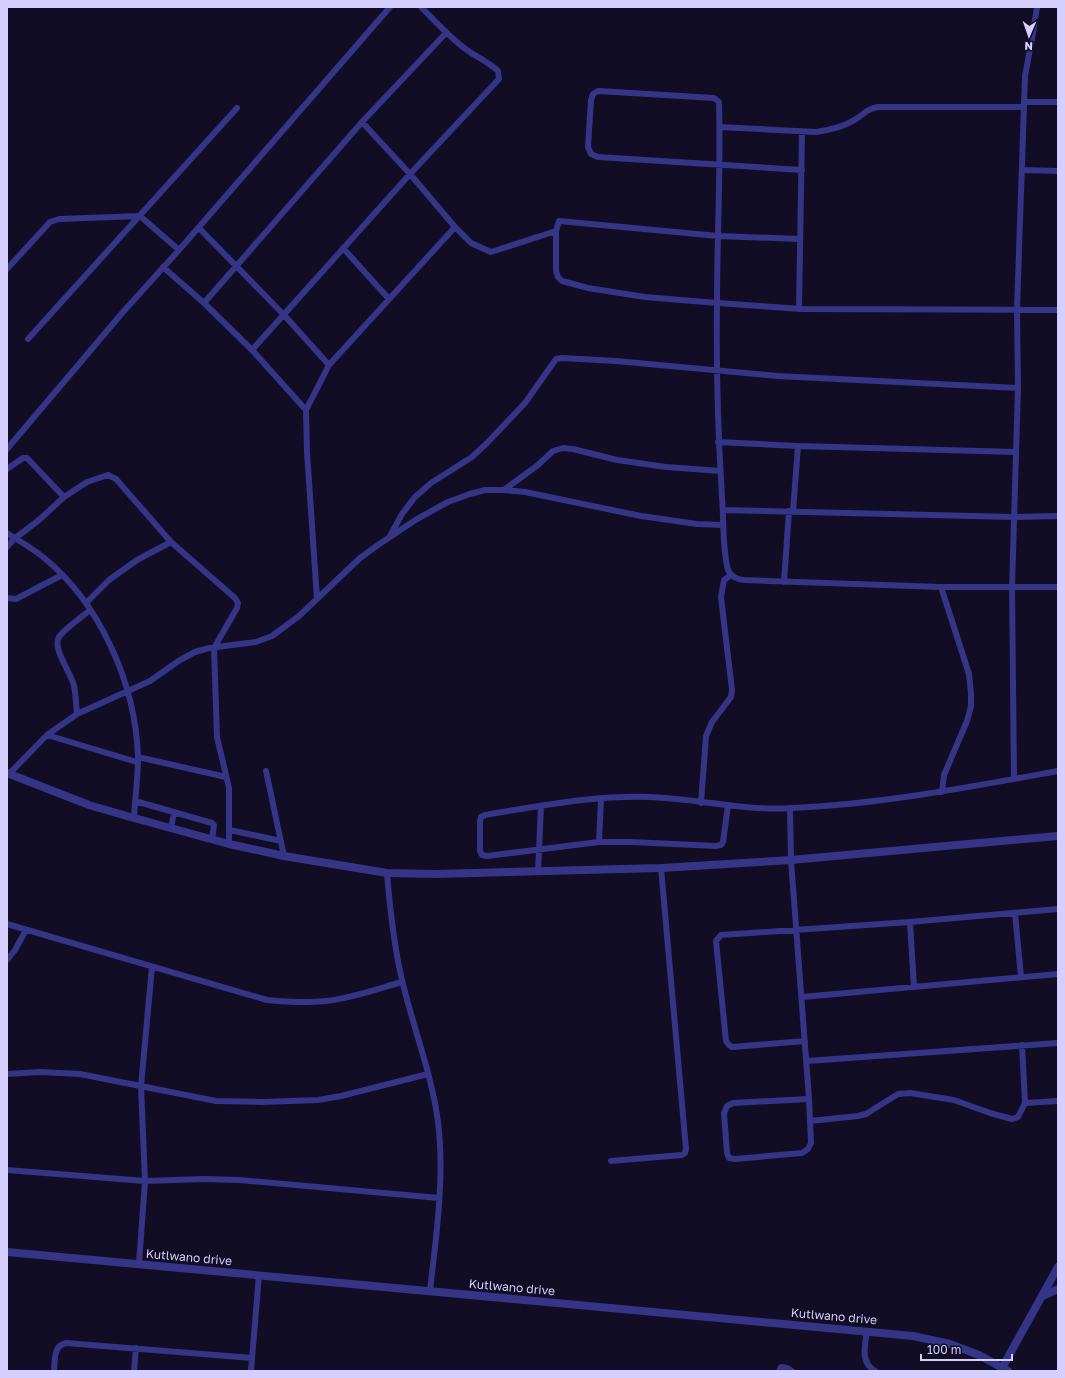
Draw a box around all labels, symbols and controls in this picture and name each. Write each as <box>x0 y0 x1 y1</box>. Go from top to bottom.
north arrow <box>1009 16 1049 56</box>
text: N <box>1024 40 1033 53</box>
street label: Kutlwano drive <box>145 1246 233 1268</box>
street label: Kutlwano drive <box>468 1276 556 1298</box>
street label: Kutlwano drive <box>790 1305 878 1327</box>
scale bar <box>921 1336 1012 1362</box>
text: 100 m <box>927 1342 961 1357</box>

